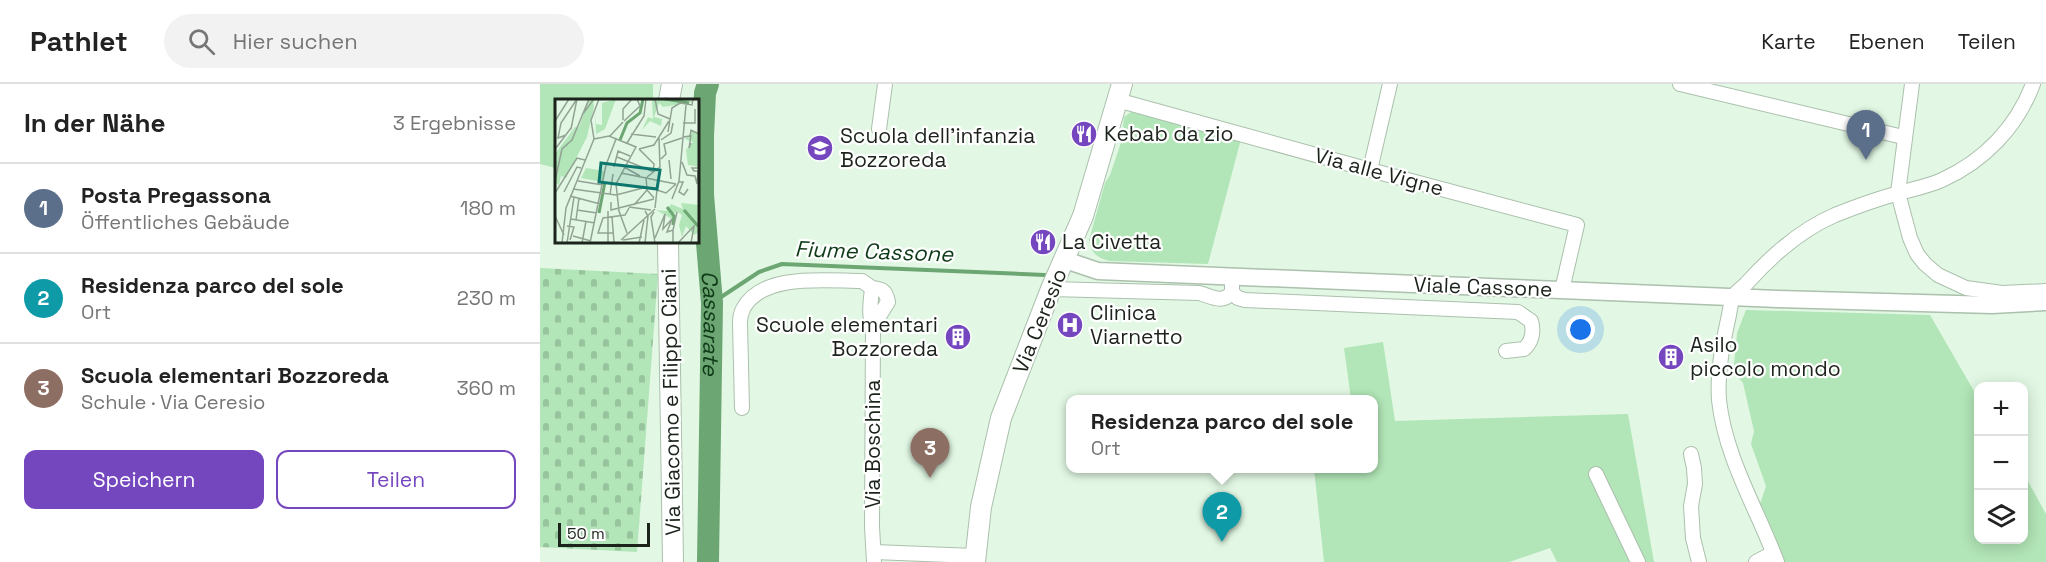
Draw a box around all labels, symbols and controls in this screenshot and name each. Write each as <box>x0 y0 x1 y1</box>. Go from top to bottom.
search box <box>164 14 584 68</box>
text: Pathlet <box>30 23 128 59</box>
icon: search <box>185 25 218 58</box>
text: Hier suchen <box>233 27 358 55</box>
text: Karte <box>1761 28 1816 55</box>
text: Ebenen <box>1849 28 1925 55</box>
text: Teilen <box>1958 28 2016 55</box>
inset map <box>555 99 699 243</box>
text: In der Nähe <box>24 106 165 140</box>
text: 3 Ergebnisse <box>393 110 516 136</box>
pin: 1 <box>1846 110 1886 160</box>
restaurant icon: Kebab da zio <box>1069 119 1099 149</box>
place label: Kebab da zio <box>1104 120 1233 147</box>
place label: Scuola dell'infanzia Bozzoreda <box>840 122 1035 173</box>
school or university icon: Scuola dell'infanzia Bozzoreda <box>805 133 835 163</box>
street label: Via alle Vigne <box>1312 141 1447 202</box>
text: Posta Pregassona <box>81 181 271 209</box>
text: 1 <box>39 195 48 221</box>
text: 180 m <box>460 195 516 221</box>
text: Öffentliches Gebäude <box>81 209 290 235</box>
restaurant icon: La Civetta <box>1028 227 1058 257</box>
place label: La Civetta <box>1062 228 1161 255</box>
water label: Fiume Cassone <box>794 234 955 268</box>
street label: Via Ceresio <box>1006 264 1073 377</box>
street label: Via Giacomo e Filippo Ciani <box>655 268 686 536</box>
water label: Cassarate <box>695 269 726 377</box>
text: Residenza parco del sole <box>81 271 344 299</box>
street label: Viale Cassone <box>1413 271 1553 302</box>
text: 2 <box>38 285 49 311</box>
text: 230 m <box>457 285 516 311</box>
text: Ort <box>81 299 111 325</box>
place label: Clinica Viarnetto <box>1090 299 1183 350</box>
hospital icon: Clinica Viarnetto <box>1055 310 1085 340</box>
place label: Scuole elementari Bozzoreda <box>756 311 938 362</box>
your location <box>1566 315 1595 344</box>
building icon: Scuole elementari Bozzoreda <box>943 322 973 352</box>
place label: Asilo piccolo mondo <box>1690 331 1841 382</box>
building icon: Asilo piccolo mondo <box>1656 342 1686 372</box>
text: Scuola elementari Bozzoreda <box>81 361 389 389</box>
text: 3 <box>37 375 50 401</box>
text: 360 m <box>457 375 516 401</box>
street label: Via Boschina <box>859 379 886 509</box>
map controls <box>1974 382 2028 544</box>
button: + <box>1974 382 2028 436</box>
text: Schule · Via Ceresio <box>81 389 265 415</box>
popup <box>1066 395 1378 473</box>
text: Residenza parco del sole <box>1091 407 1353 435</box>
pin: 3 <box>910 428 950 478</box>
text: Ort <box>1091 435 1121 461</box>
button: − <box>1974 436 2028 490</box>
button: Speichern <box>24 450 264 509</box>
button: Teilen <box>276 450 516 509</box>
button: layers <box>1974 490 2028 544</box>
pin: 2 <box>1202 492 1242 542</box>
scale bar <box>558 520 650 548</box>
text: 50 m <box>567 523 605 544</box>

